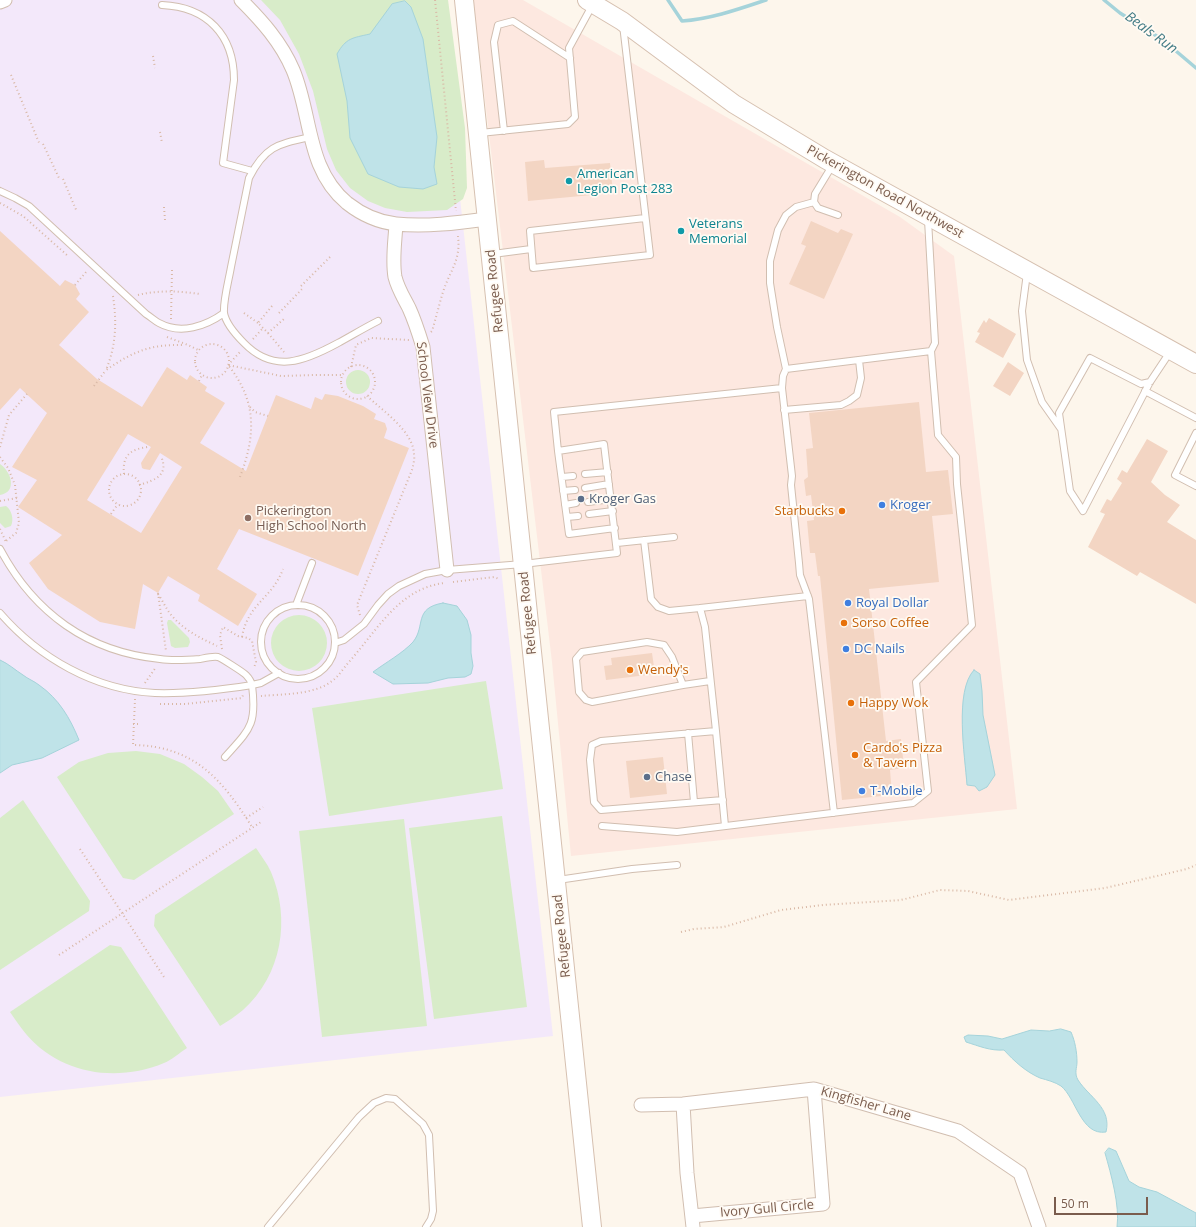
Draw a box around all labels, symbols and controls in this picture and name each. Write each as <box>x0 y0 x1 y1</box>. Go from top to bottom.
water label: Beals Run <box>1122 8 1180 58</box>
street label: Pickerington Road Northwest <box>804 142 966 242</box>
place label: American Legion Post 283 <box>577 166 673 197</box>
marker: American Legion Post 283 <box>564 176 574 186</box>
place label: Veterans Memorial <box>689 216 747 247</box>
marker: Veterans Memorial <box>676 226 686 236</box>
street label: Refugee Road <box>483 249 507 333</box>
street label: School View Drive <box>413 341 441 449</box>
place label: Kroger Gas <box>589 491 656 507</box>
marker: Kroger Gas <box>576 494 586 504</box>
place label: Kroger <box>890 497 931 513</box>
marker: Kroger <box>877 500 887 510</box>
place label: Pickerington High School North <box>256 503 366 534</box>
place label: Starbucks <box>775 503 834 519</box>
marker: Starbucks <box>837 506 847 516</box>
marker: Pickerington High School North <box>243 513 253 523</box>
street label: Refugee Road <box>516 571 540 655</box>
place label: Royal Dollar <box>856 595 929 611</box>
marker: Royal Dollar <box>843 598 853 608</box>
place label: Sorso Coffee <box>852 615 929 631</box>
marker: Sorso Coffee <box>839 618 849 628</box>
place label: DC Nails <box>854 641 905 657</box>
marker: DC Nails <box>841 644 851 654</box>
place label: Wendy's <box>638 662 689 678</box>
marker: Wendy's <box>625 665 635 675</box>
place label: Happy Wok <box>859 695 928 711</box>
marker: Happy Wok <box>846 698 856 708</box>
place label: Cardo's Pizza & Tavern <box>863 740 942 771</box>
marker: Cardo's Pizza & Tavern <box>850 750 860 760</box>
place label: Chase <box>655 769 692 785</box>
marker: Chase <box>642 772 652 782</box>
place label: T-Mobile <box>870 783 923 799</box>
marker: T-Mobile <box>857 786 867 796</box>
street label: Refugee Road <box>550 894 574 978</box>
street label: Kingfisher Lane <box>819 1084 913 1124</box>
scale bar <box>1056 1189 1150 1215</box>
text: 50 m <box>1061 1195 1089 1212</box>
street label: Ivory Gull Circle <box>719 1197 815 1221</box>

